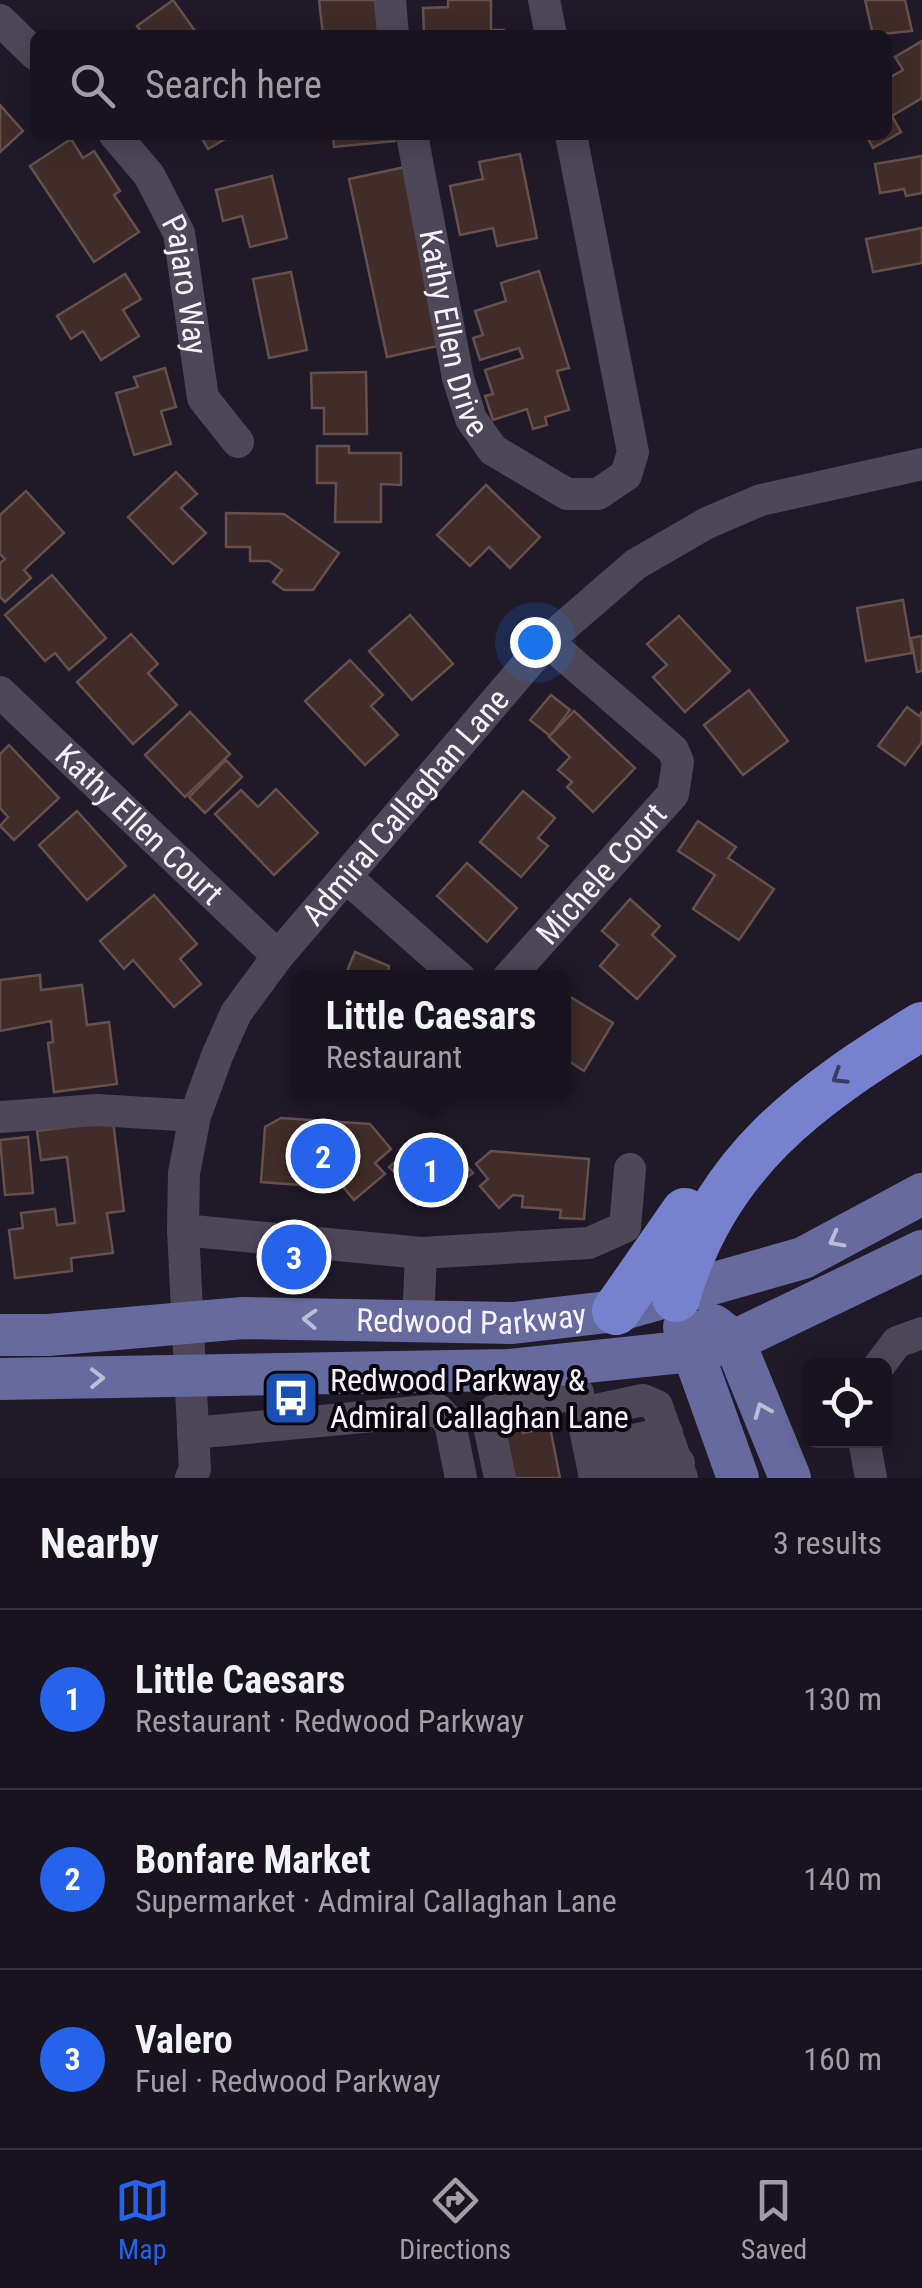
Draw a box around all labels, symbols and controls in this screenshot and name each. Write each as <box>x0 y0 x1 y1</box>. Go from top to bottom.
search box <box>30 30 892 140</box>
icon: search <box>65 58 120 113</box>
text: Search here <box>145 63 322 107</box>
street label: Pajaro Way <box>154 208 215 357</box>
street label: Kathy Ellen Drive <box>411 226 496 444</box>
your location <box>510 617 561 668</box>
street label: Admiral Callaghan Lane <box>294 681 517 933</box>
street label: Kathy Ellen Court <box>48 736 231 913</box>
street label: Michele Court <box>529 796 674 952</box>
popup <box>291 970 571 1100</box>
text: Little Caesars <box>326 994 536 1038</box>
text: Restaurant <box>326 1038 462 1076</box>
one-way arrow <box>832 1065 850 1084</box>
pin: 2 <box>290 1118 356 1194</box>
pin: 1 <box>398 1132 464 1208</box>
pin: 3 <box>262 1220 326 1294</box>
one-way arrow <box>828 1228 847 1247</box>
street label: Redwood Parkway <box>356 1296 588 1342</box>
one-way arrow <box>301 1309 317 1330</box>
map controls <box>802 1358 892 1448</box>
button: locate <box>802 1358 892 1448</box>
place label: Redwood Parkway & Admiral Callaghan Lane <box>330 1361 629 1436</box>
one-way arrow <box>90 1367 106 1388</box>
bus stop icon: Redwood Parkway & Admiral Callaghan Lane <box>261 1368 321 1428</box>
one-way arrow <box>754 1402 774 1419</box>
text: Nearby <box>40 1519 159 1568</box>
text: 3 results <box>773 1524 882 1562</box>
text: Little Caesars <box>135 1658 345 1702</box>
text: 1 <box>64 1680 81 1718</box>
text: 130 m <box>803 1680 882 1718</box>
text: Restaurant · Redwood Parkway <box>135 1702 524 1740</box>
text: Bonfare Market <box>135 1838 370 1882</box>
text: 2 <box>64 1860 81 1898</box>
text: 140 m <box>803 1860 882 1898</box>
text: Supermarket · Admiral Callaghan Lane <box>135 1882 617 1920</box>
text: Valero <box>135 2018 233 2062</box>
text: 3 <box>64 2040 81 2078</box>
text: 160 m <box>803 2040 882 2078</box>
text: Fuel · Redwood Parkway <box>135 2062 441 2100</box>
tab: Map <box>115 2173 170 2266</box>
tab: Directions <box>399 2173 511 2266</box>
tab: Saved <box>741 2173 807 2266</box>

